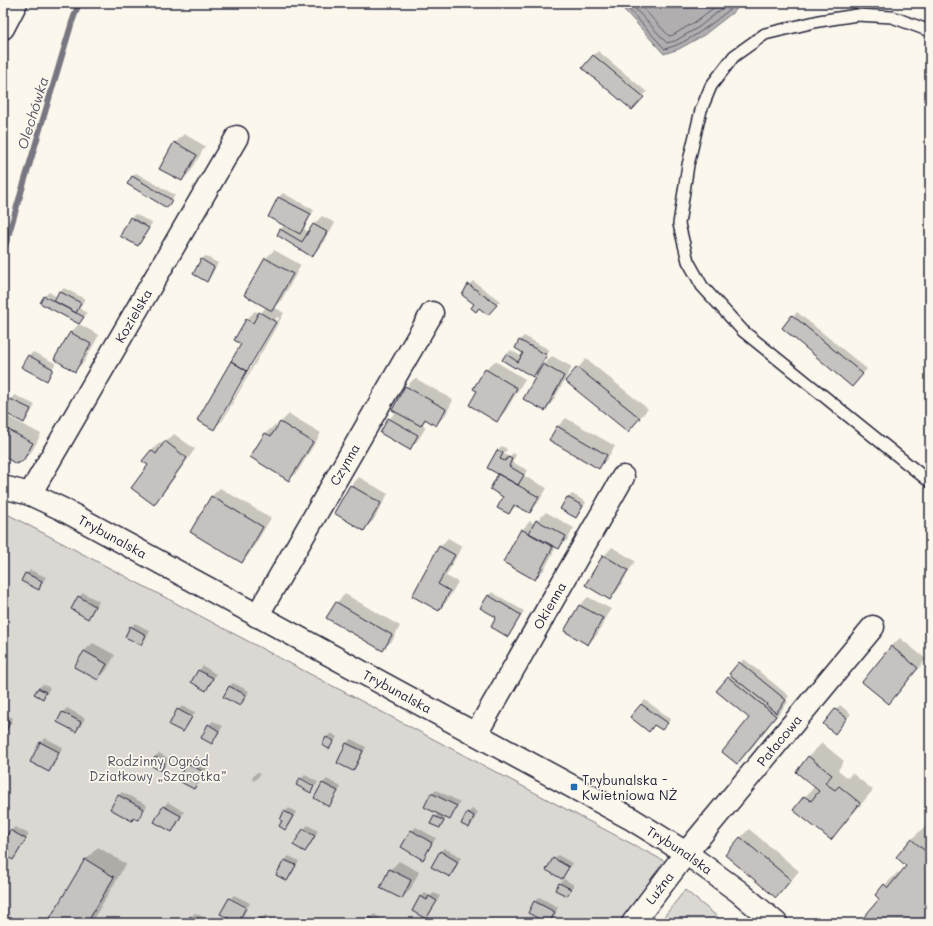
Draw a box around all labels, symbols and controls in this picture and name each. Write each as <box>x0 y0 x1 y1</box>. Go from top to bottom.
water label: Olechówka <box>13 74 53 151</box>
street label: Kozielska <box>111 286 155 346</box>
street label: Czynna <box>325 440 363 488</box>
street label: Trybunalska <box>76 511 150 562</box>
street label: Okienna <box>529 579 569 632</box>
street label: Trybunalska <box>360 665 435 717</box>
street label: Pałacowa <box>753 711 805 769</box>
park label: Rodzinny Ogród Działkowy „Szarotka” <box>89 752 227 784</box>
place label: Trybunalska - Kwietniowa NŻ <box>582 771 678 803</box>
marker: Trybunalska - Kwietniowa NŻ <box>569 782 579 792</box>
street label: Trybunalska <box>644 822 716 878</box>
street label: Luźna <box>641 868 677 907</box>

